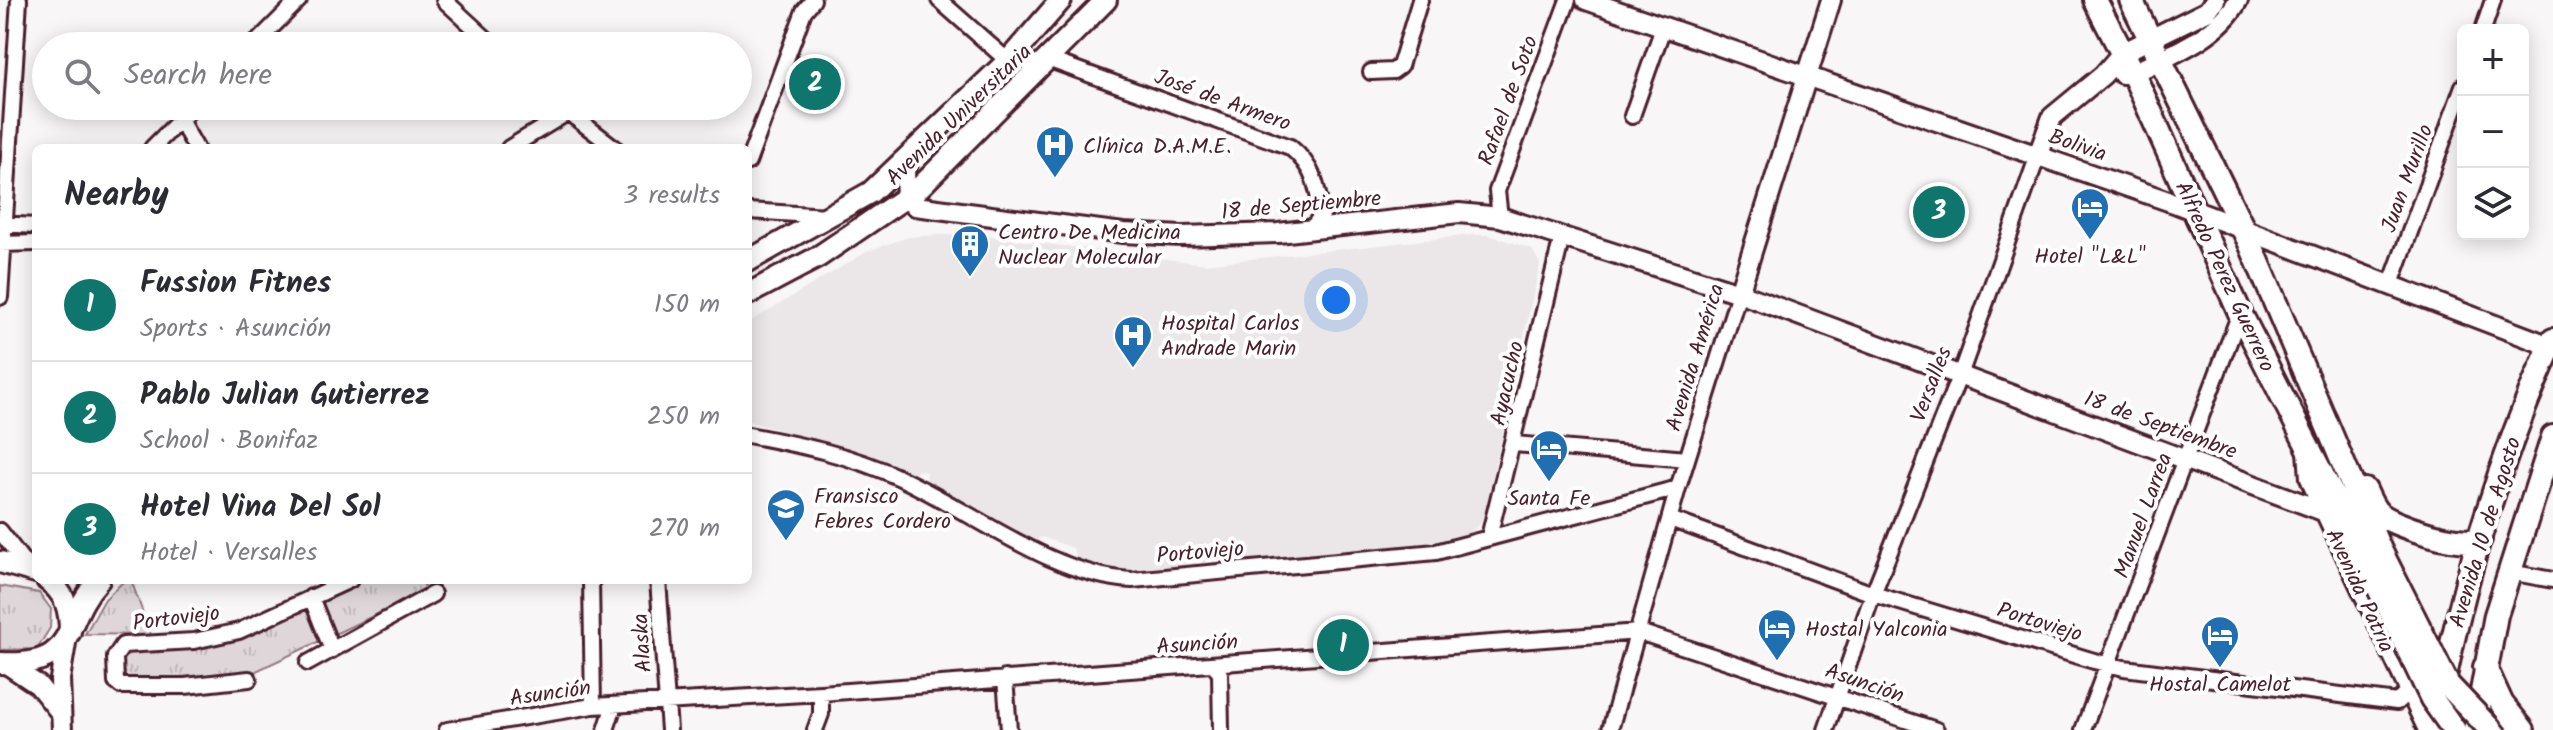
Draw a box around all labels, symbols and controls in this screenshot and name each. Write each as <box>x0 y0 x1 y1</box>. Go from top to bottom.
map controls <box>2457 24 2529 240</box>
button: + <box>2457 24 2529 96</box>
street label: Rafael de Soto <box>1470 31 1549 171</box>
search box <box>32 32 752 120</box>
street label: Avenida Universitaria <box>878 36 1041 195</box>
text: Search here <box>124 52 272 100</box>
icon: search <box>60 54 104 98</box>
pin: 2 <box>789 54 841 114</box>
street label: José de Armero <box>1149 60 1295 142</box>
button: − <box>2457 96 2529 168</box>
street label: Bolivia <box>2043 120 2111 173</box>
street label: Juan Murillo <box>2373 120 2444 238</box>
hospital icon: Clínica D.A.M.E. <box>1034 124 1076 179</box>
place label: Clínica D.A.M.E. <box>1083 130 1231 165</box>
button: layers <box>2457 168 2529 240</box>
text: Nearby <box>64 169 169 223</box>
text: 3 results <box>623 175 720 217</box>
street label: Alfredo Perez Guerrero <box>2164 176 2283 378</box>
street label: 18 de Septiembre <box>1220 182 1383 231</box>
pin: 3 <box>1913 182 1965 242</box>
hotel icon: Hotel "L&L" <box>2069 186 2111 241</box>
place label: Centro De Medicina Nuclear Molecular <box>998 216 1181 276</box>
building icon: Centro De Medicina Nuclear Molecular <box>949 223 991 278</box>
place label: Hotel "L&L" <box>2034 240 2146 275</box>
text: Fussion Fitnes <box>140 260 331 308</box>
your location <box>1316 280 1356 320</box>
street label: Avenida América <box>1657 280 1735 436</box>
text: 1 <box>86 284 94 326</box>
text: 150 m <box>654 284 720 326</box>
place label: Hospital Carlos Andrade Marin <box>1161 307 1300 367</box>
text: Sports · Asunción <box>140 308 331 350</box>
hospital icon: Hospital Carlos Andrade Marin <box>1112 314 1154 369</box>
street label: Ayacucho <box>1482 338 1535 429</box>
street label: Versalles <box>1902 341 1963 428</box>
text: Pablo Julian Gutierrez <box>140 372 430 420</box>
street label: 18 de Septiembre <box>2079 382 2242 470</box>
text: 2 <box>82 396 98 438</box>
text: 250 m <box>647 396 720 438</box>
text: School · Bonifaz <box>140 420 318 462</box>
hotel icon: Santa Fe <box>1528 428 1570 483</box>
street label: Avenida 10 de Agosto <box>2441 433 2532 632</box>
street label: Manuel Larrea <box>2105 448 2183 583</box>
place label: Fransisco Febres Cordero <box>814 480 951 540</box>
place label: Santa Fe <box>1508 482 1590 517</box>
text: Hotel Vina Del Sol <box>140 484 381 532</box>
school or university icon: Fransisco Febres Cordero <box>765 487 807 542</box>
text: 3 <box>83 508 97 550</box>
text: 270 m <box>649 508 720 550</box>
street label: Avenida Patria <box>2315 523 2403 659</box>
text: Hotel · Versalles <box>140 532 317 574</box>
street label: Portoviejo <box>1155 532 1245 575</box>
street label: Portoviejo <box>1992 594 2086 653</box>
street label: Portoviejo <box>131 597 222 642</box>
hotel icon: Hostal Yalconia <box>1756 607 1798 662</box>
street label: Alaska <box>624 612 663 674</box>
place label: Hostal Yalconia <box>1805 613 1948 648</box>
hotel icon: Hostal Camelot <box>2199 614 2241 669</box>
pin: 1 <box>1317 615 1369 675</box>
street label: Asunción <box>1155 625 1239 666</box>
street label: Asunción <box>1820 655 1909 714</box>
place label: Hostal Camelot <box>2149 668 2291 703</box>
street label: Asunción <box>507 671 593 717</box>

